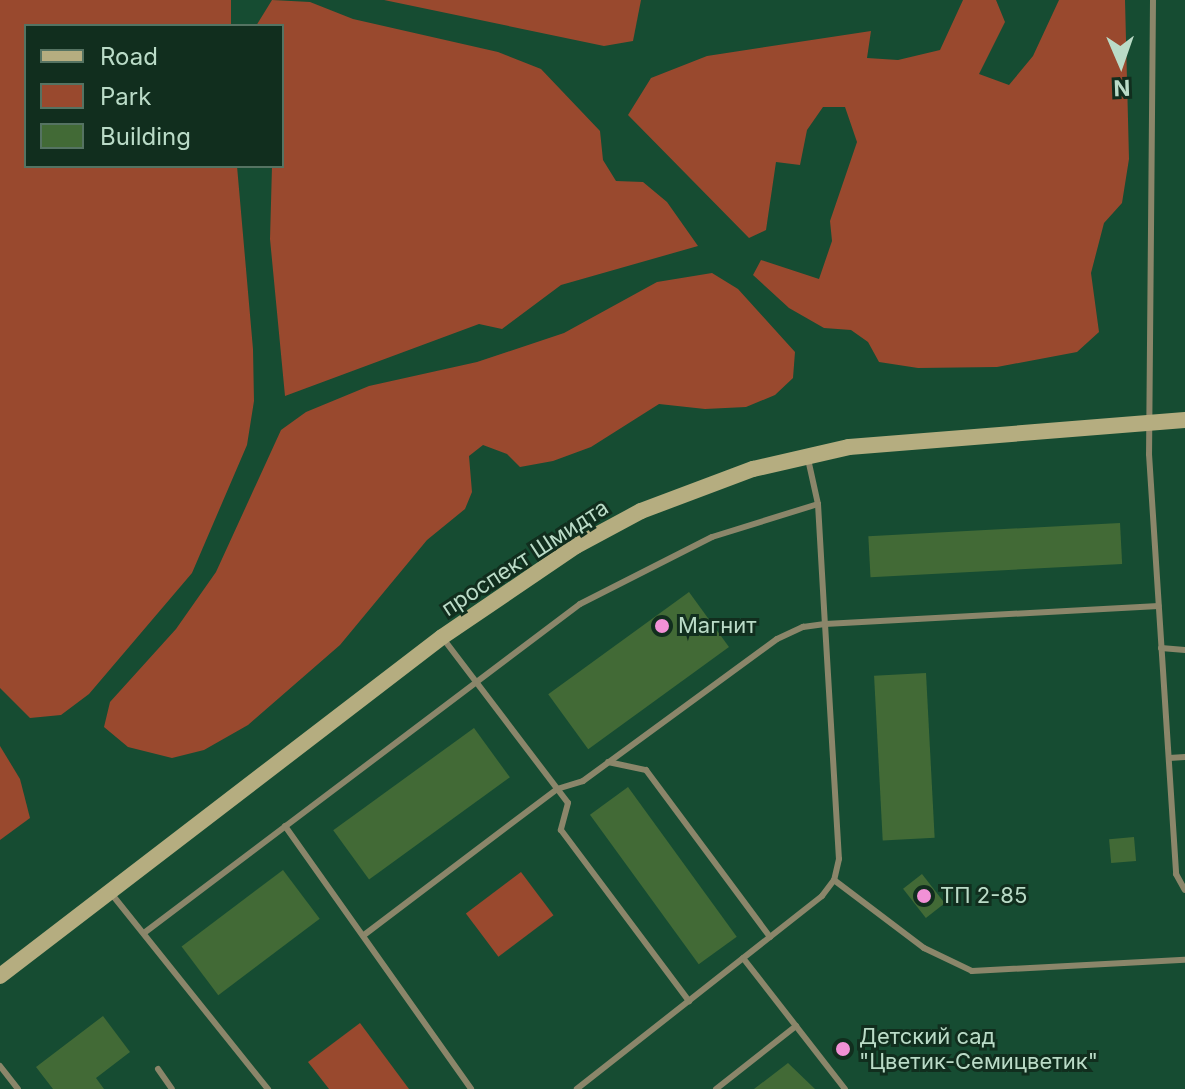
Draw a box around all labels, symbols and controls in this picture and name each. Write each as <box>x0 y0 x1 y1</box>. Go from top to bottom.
legend <box>24 24 284 168</box>
north arrow <box>1081 24 1161 104</box>
text: Road <box>100 42 158 71</box>
text: N <box>1113 75 1131 101</box>
text: Park <box>100 82 151 111</box>
text: Building <box>100 122 191 151</box>
street label: проспект Шмидта <box>437 494 613 622</box>
place label: Магнит <box>678 613 756 639</box>
marker: Магнит <box>653 617 671 635</box>
place label: ТП 2-85 <box>940 883 1027 909</box>
marker: ТП 2-85 <box>915 887 933 905</box>
place label: Детский сад "Цветик-Семицветик" <box>859 1023 1098 1074</box>
marker: Детский сад "Цветик-Семицветик" <box>834 1040 852 1058</box>

